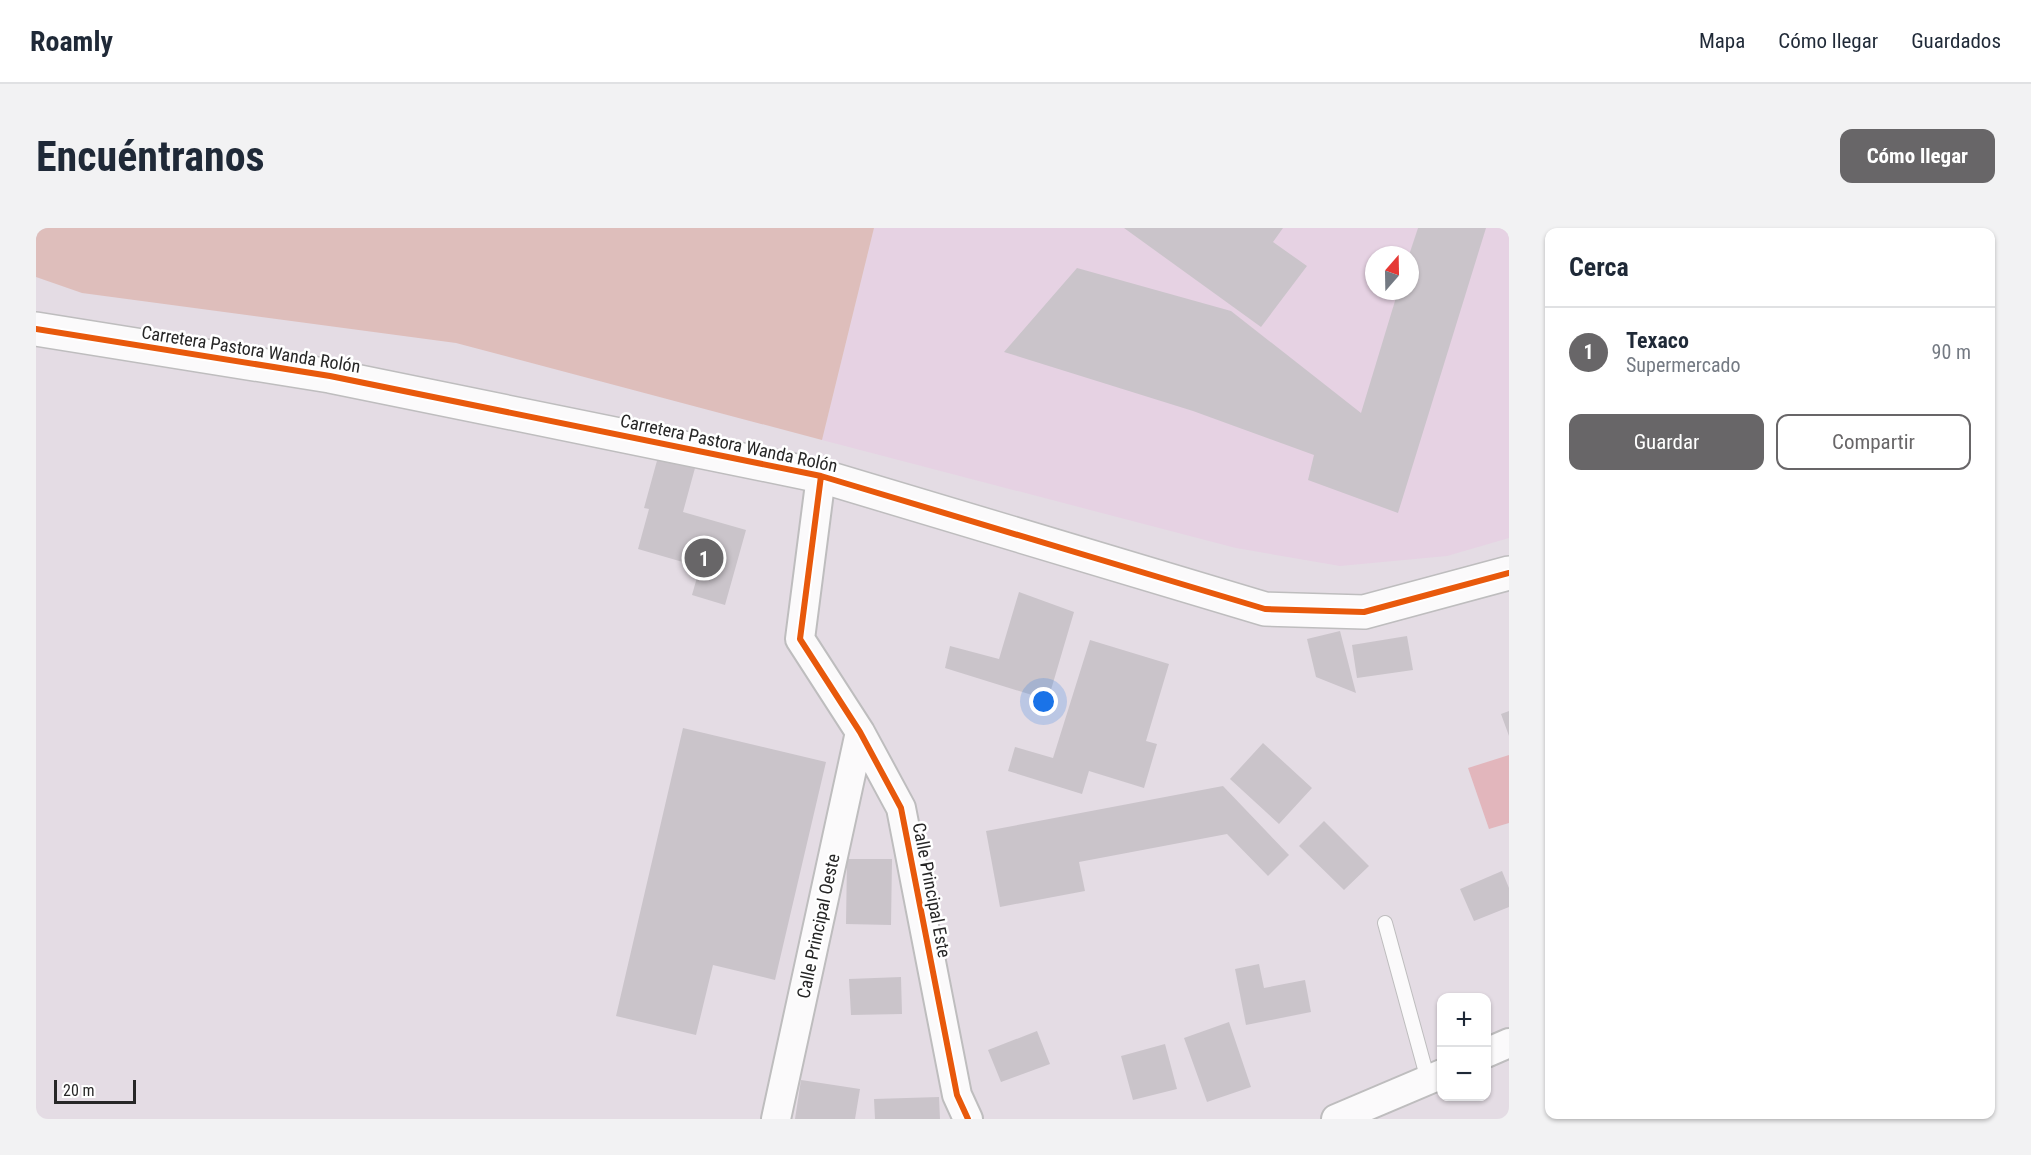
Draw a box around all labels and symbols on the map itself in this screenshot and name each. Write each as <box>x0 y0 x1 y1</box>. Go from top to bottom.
north arrow <box>1365 246 1419 300</box>
street label: Carretera Pastora Wanda Rolón <box>140 321 362 377</box>
street label: Carretera Pastora Wanda Rolón <box>619 410 839 476</box>
pin: 1 <box>684 536 724 580</box>
your location <box>1029 687 1058 716</box>
street label: Calle Principal Este <box>909 821 955 959</box>
street label: Calle Principal Oeste <box>792 852 844 1000</box>
scale bar <box>54 1077 136 1104</box>

